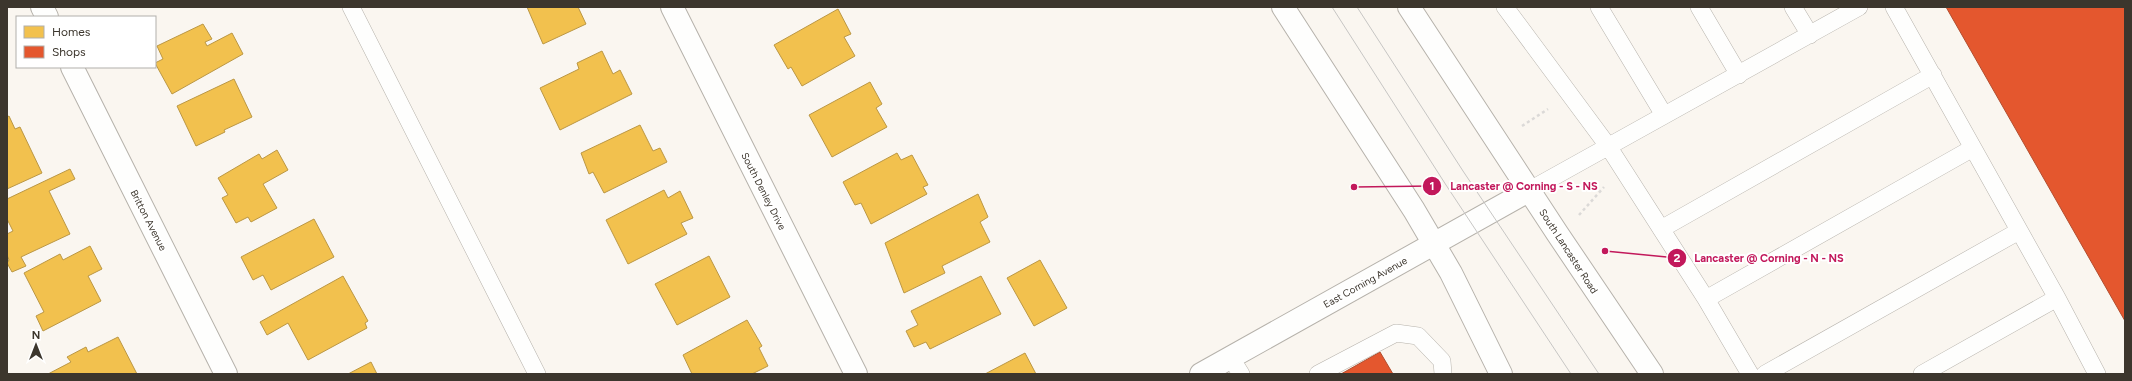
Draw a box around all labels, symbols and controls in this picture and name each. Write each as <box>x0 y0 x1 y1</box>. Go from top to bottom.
legend <box>16 16 156 68</box>
text: Homes <box>52 25 91 39</box>
text: Shops <box>52 45 86 59</box>
street label: South Denley Drive <box>738 150 789 233</box>
callout: Lancaster @ Corning - S - NS <box>1422 174 1605 197</box>
text: 1 <box>1429 179 1435 193</box>
text: Lancaster @ Corning - S - NS <box>1450 180 1598 193</box>
street label: Britton Avenue <box>128 187 170 254</box>
street label: South Lancaster Road <box>1536 206 1601 296</box>
callout: Lancaster @ Corning - N - NS <box>1667 246 1852 269</box>
text: 2 <box>1674 251 1681 265</box>
text: Lancaster @ Corning - N - NS <box>1694 252 1844 265</box>
street label: East Corning Avenue <box>1321 254 1410 311</box>
north arrow <box>16 325 56 365</box>
text: N <box>32 329 40 342</box>

